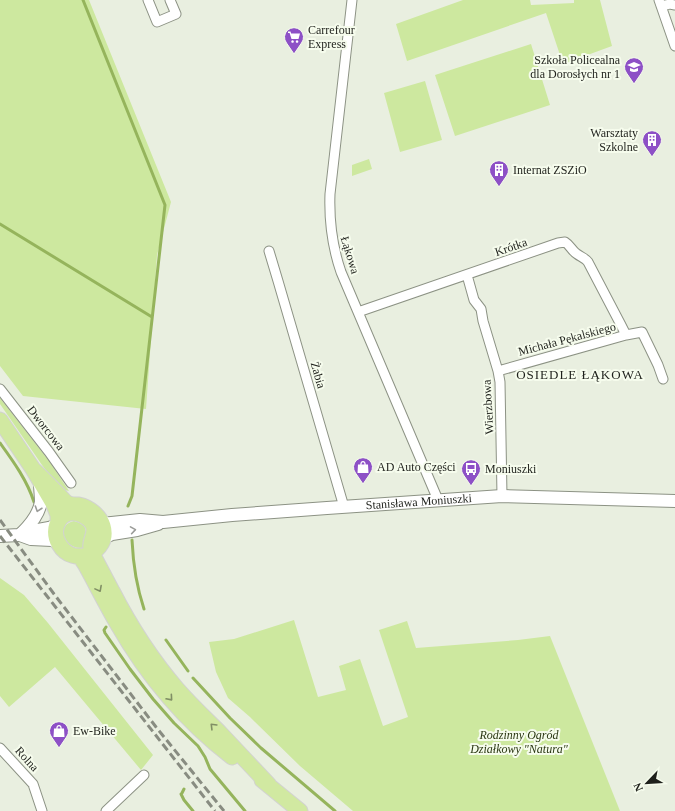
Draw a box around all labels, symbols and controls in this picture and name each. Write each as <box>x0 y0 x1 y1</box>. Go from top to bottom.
place label: Carrefour Express <box>308 23 355 51</box>
supermarket icon: Carrefour Express <box>283 26 305 54</box>
place label: Szkoła Policealna dla Dorosłych nr 1 <box>530 53 621 81</box>
school or university icon: Szkoła Policealna dla Dorosłych nr 1 <box>623 56 645 84</box>
place label: Warsztaty Szkolne <box>590 126 638 154</box>
building icon: Warsztaty Szkolne <box>641 129 663 157</box>
building icon: Internat ZSZiO <box>488 159 510 187</box>
place label: Internat ZSZiO <box>513 163 587 177</box>
street label: Łąkowa <box>338 234 363 276</box>
street label: Krótka <box>493 235 530 259</box>
street label: Michała Pękalskiego <box>517 319 617 359</box>
street label: Żabia <box>308 360 329 391</box>
district label: OSIEDLE ŁĄKOWA <box>516 367 644 382</box>
street label: Wierzbowa <box>480 379 496 435</box>
street label: Dworcowa <box>24 403 68 454</box>
shop icon: AD Auto Części <box>352 456 374 484</box>
bus stop icon: Moniuszki <box>460 458 482 486</box>
place label: AD Auto Części <box>377 460 456 474</box>
place label: Moniuszki <box>485 462 537 476</box>
street label: Stanisława Moniuszki <box>365 491 473 512</box>
one-way arrow <box>35 505 43 512</box>
one-way arrow <box>130 526 136 535</box>
one-way arrow <box>94 585 101 592</box>
one-way arrow <box>165 693 172 700</box>
shop icon: Ew-Bike <box>48 720 70 748</box>
place label: Ew-Bike <box>73 724 116 738</box>
one-way arrow <box>210 724 218 731</box>
park label: Rodzinny Ogród Działkowy "Natura" <box>469 728 569 756</box>
street label: Rolna <box>12 744 42 775</box>
north arrow <box>627 763 667 803</box>
text: N <box>631 781 645 793</box>

